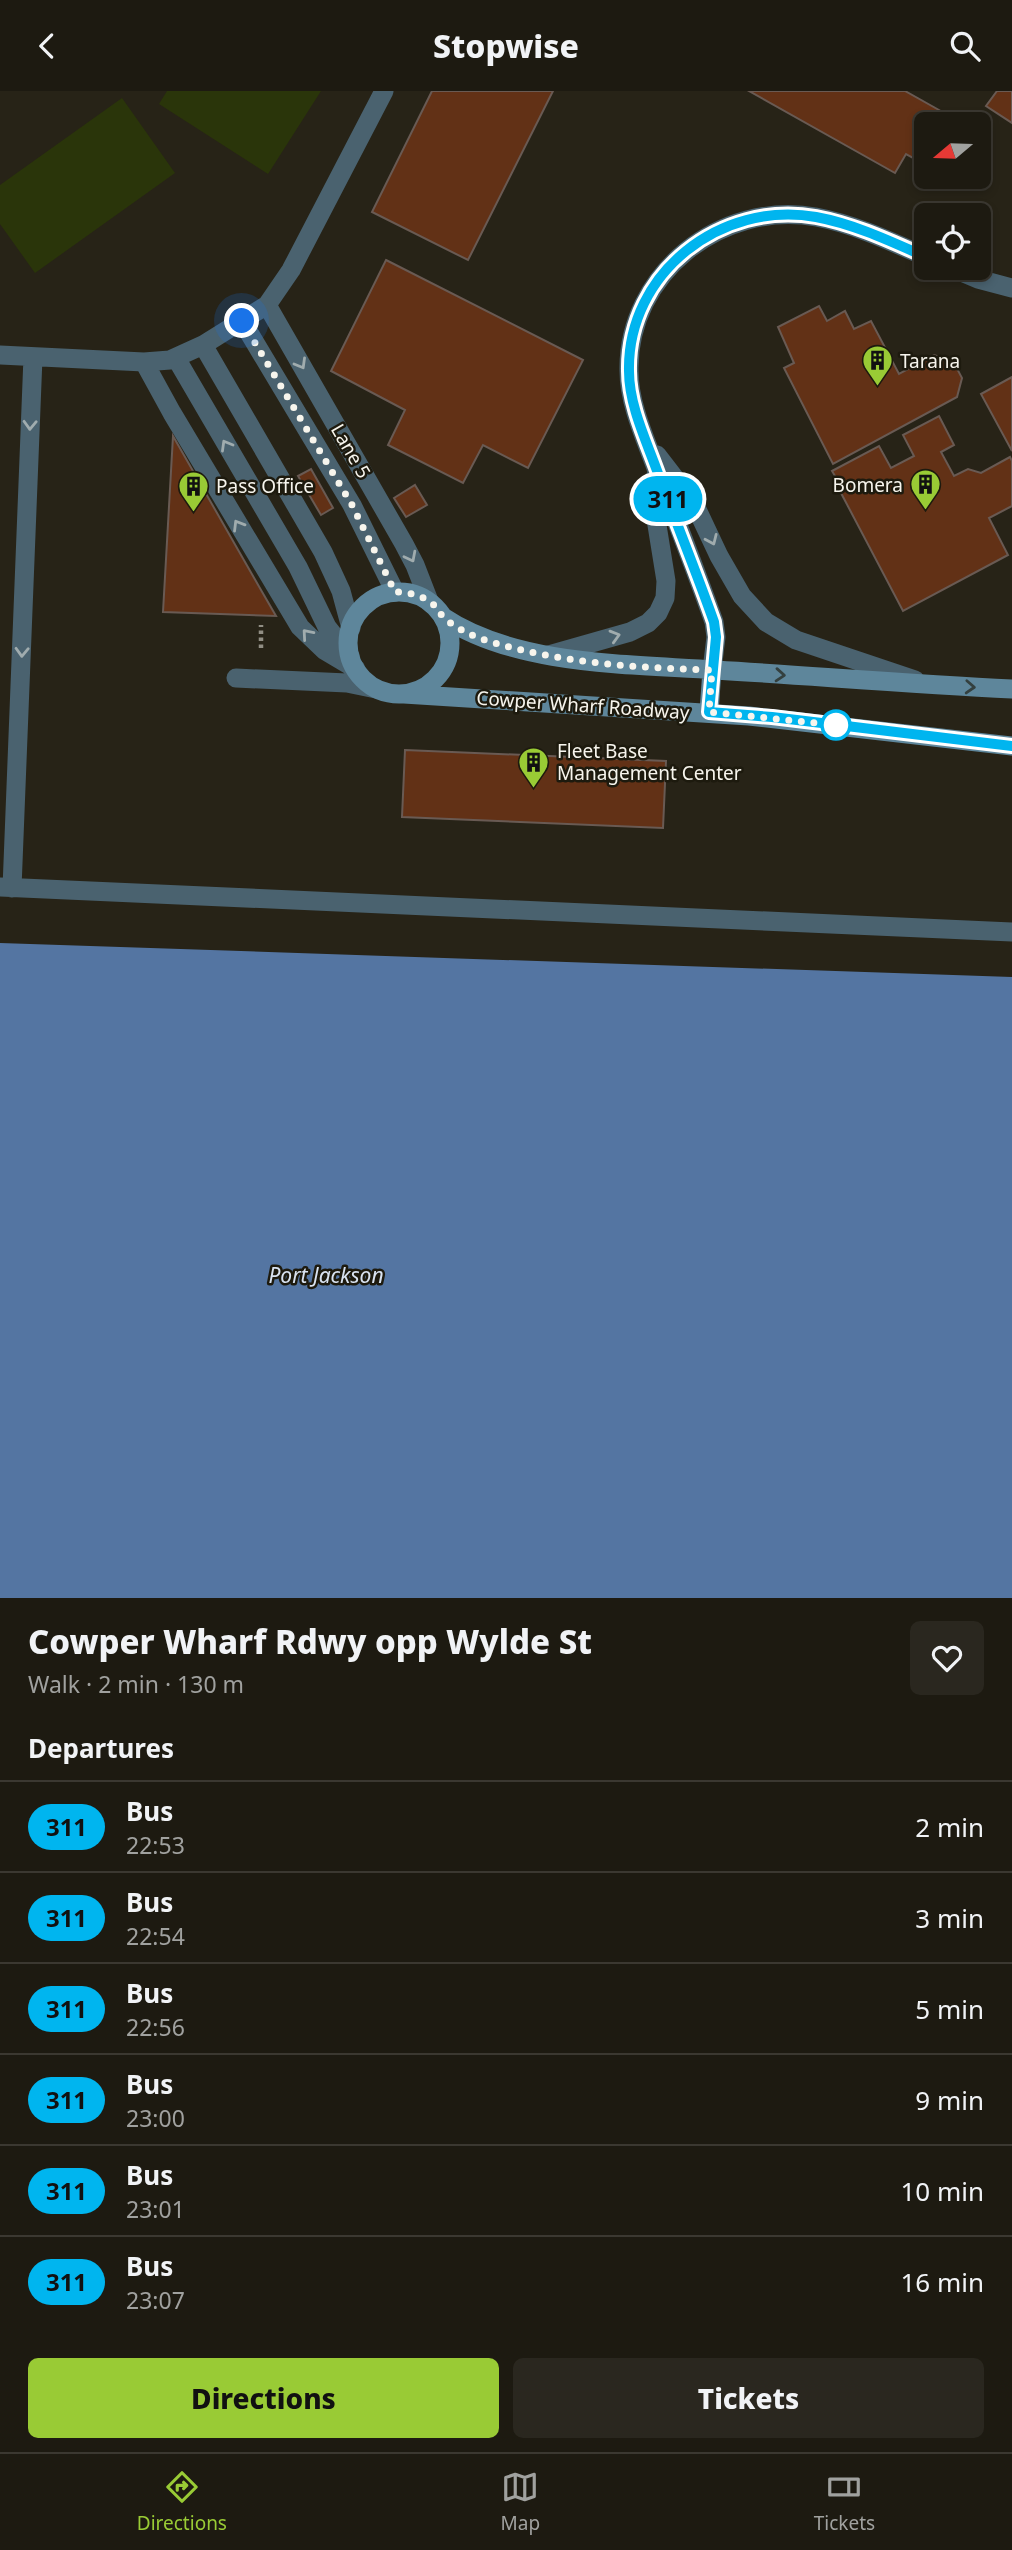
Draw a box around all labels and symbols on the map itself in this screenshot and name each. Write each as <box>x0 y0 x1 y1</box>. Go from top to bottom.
north arrow <box>914 112 990 189</box>
your location <box>224 303 259 338</box>
building icon: Tarana <box>860 344 894 388</box>
place label: Tarana <box>900 348 960 374</box>
one-way arrow <box>293 357 306 370</box>
street label: Lane 5 <box>325 419 377 483</box>
one-way arrow <box>23 420 38 431</box>
one-way arrow <box>221 439 234 452</box>
building icon: Bomera <box>909 468 943 512</box>
building icon: Pass Office <box>176 469 210 513</box>
place label: Bomera <box>833 472 903 498</box>
place label: Pass Office <box>216 473 314 499</box>
line badge: 311 <box>628 476 708 522</box>
one-way arrow <box>233 519 246 532</box>
one-way arrow <box>704 533 718 546</box>
one-way arrow <box>403 550 417 562</box>
one-way arrow <box>303 629 315 642</box>
one-way arrow <box>609 630 621 645</box>
one-way arrow <box>14 647 29 658</box>
one-way arrow <box>775 667 786 682</box>
one-way arrow <box>964 679 975 694</box>
street label: Cowper Wharf Roadway <box>476 685 691 725</box>
unlabelled marker <box>821 710 851 740</box>
place label: Fleet Base Management Center <box>557 738 742 786</box>
building icon: Fleet Base Management Center <box>517 745 551 789</box>
water label: Port Jackson <box>268 1261 384 1289</box>

